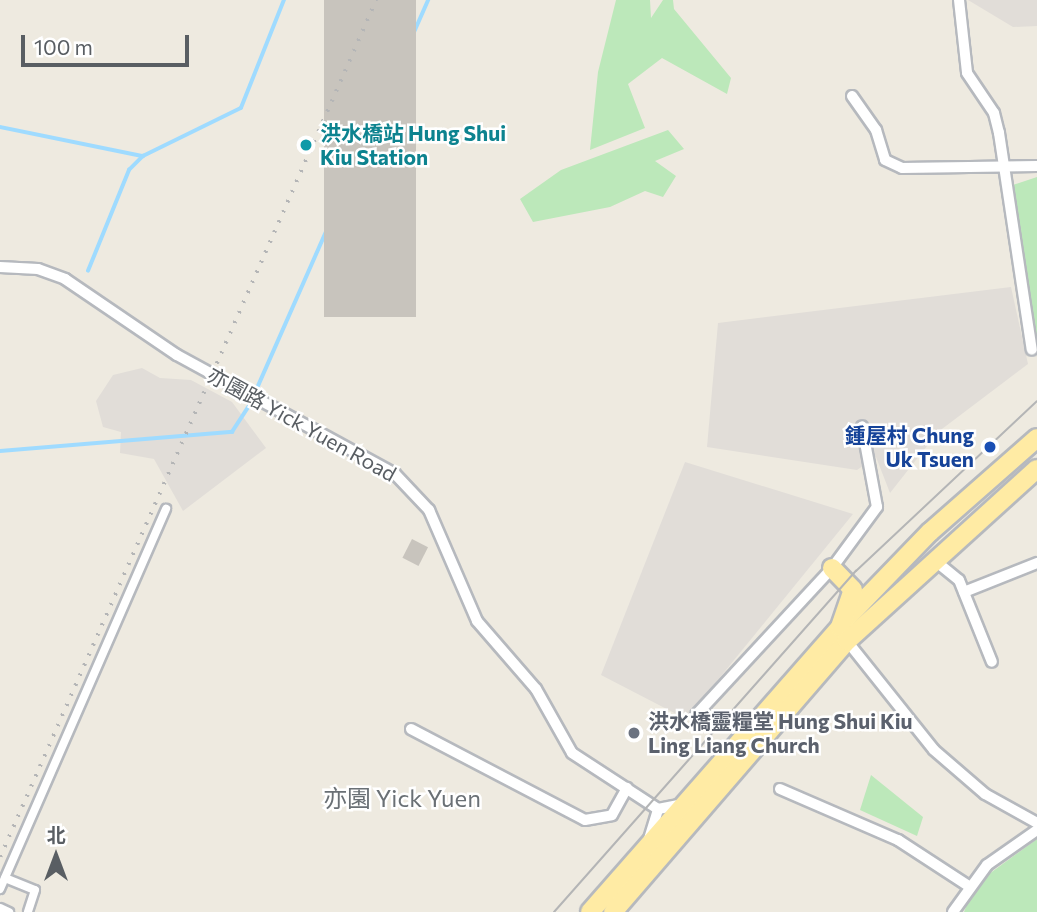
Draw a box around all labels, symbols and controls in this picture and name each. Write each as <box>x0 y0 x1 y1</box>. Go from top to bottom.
scale bar <box>24 21 192 65</box>
text: 100 m <box>34 34 93 59</box>
place label: 洪水橋站 Hung Shui Kiu Station <box>320 120 506 170</box>
marker: 洪水橋站 Hung Shui Kiu Station <box>298 137 314 153</box>
street label: 亦園路 Yick Yuen Road <box>203 362 401 486</box>
place label: 鍾屋村 Chung Uk Tsuen <box>845 422 974 472</box>
marker: 鍾屋村 Chung Uk Tsuen <box>980 437 1000 457</box>
place label: 洪水橋靈糧堂 Hung Shui Kiu Ling Liang Church <box>648 708 913 758</box>
marker: 洪水橋靈糧堂 Hung Shui Kiu Ling Liang Church <box>626 725 642 741</box>
district label: 亦園 Yick Yuen <box>323 784 481 812</box>
north arrow <box>21 821 91 891</box>
text: 北 <box>46 823 66 846</box>

